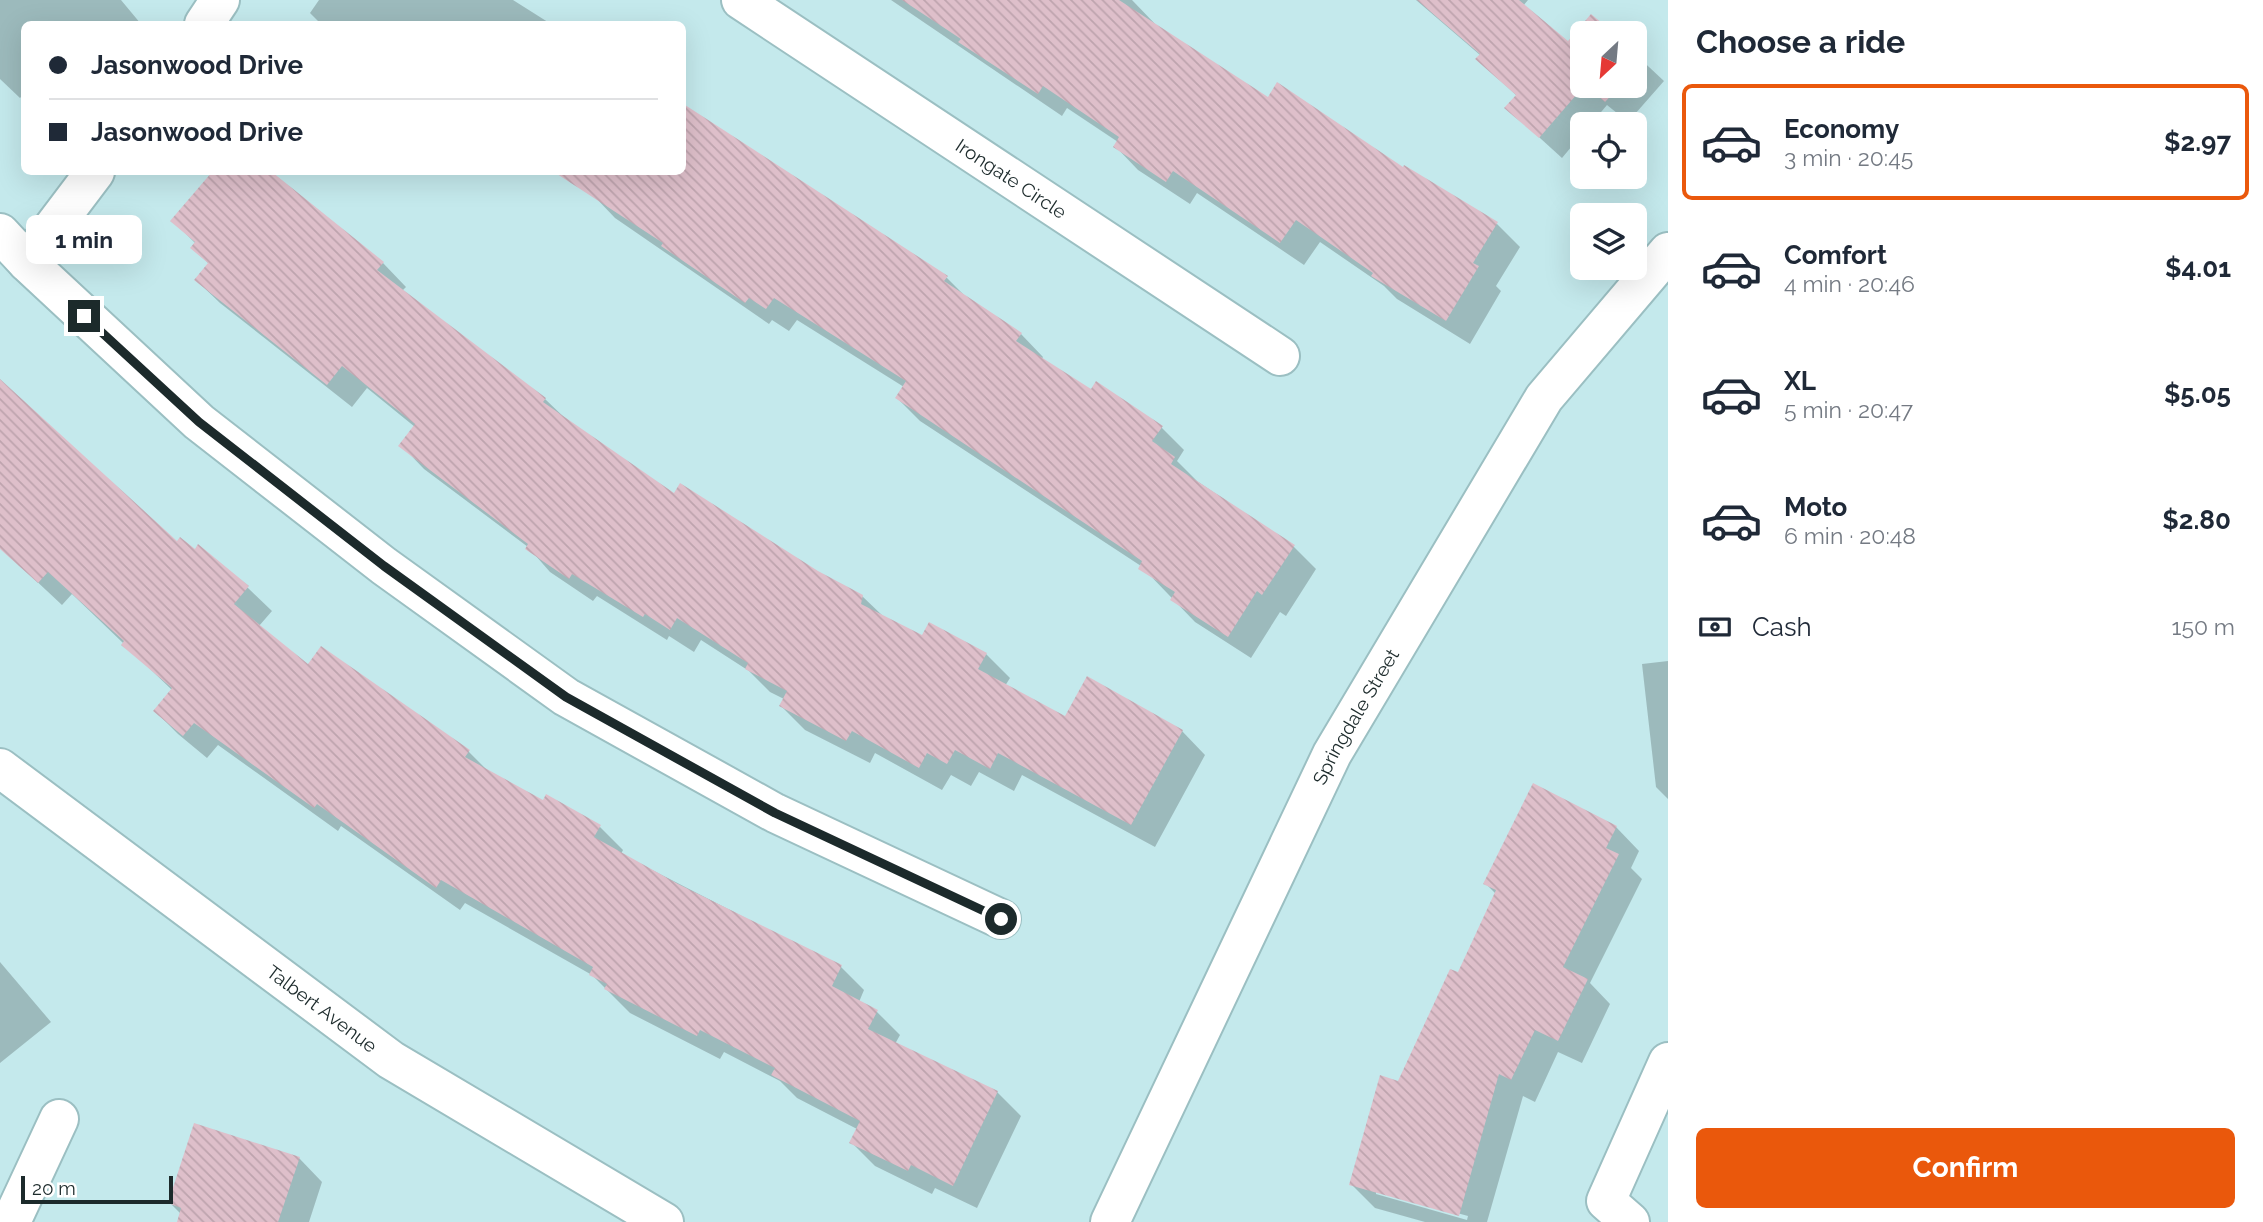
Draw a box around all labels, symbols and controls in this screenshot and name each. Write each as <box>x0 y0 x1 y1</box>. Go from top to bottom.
north arrow <box>1570 21 1647 98</box>
map controls <box>1570 21 1647 280</box>
text: Choose a ride <box>1696 23 1905 60</box>
text: Jasonwood Drive <box>91 50 303 80</box>
icon: car <box>1700 111 1763 174</box>
button: locate <box>1570 112 1647 189</box>
text: Economy <box>1784 114 1899 144</box>
text: Jasonwood Drive <box>91 117 303 147</box>
text: $2.97 <box>2164 127 2231 157</box>
street label: Irongate Circle <box>952 134 1071 223</box>
text: 3 min · 20:45 <box>1784 144 1913 171</box>
button: layers <box>1570 203 1647 280</box>
callout: 1 min <box>26 215 142 264</box>
text: 1 min <box>55 226 113 253</box>
icon: car <box>1700 237 1763 300</box>
text: Comfort <box>1784 240 1887 270</box>
text: $4.01 <box>2165 253 2231 283</box>
text: 4 min · 20:46 <box>1784 270 1915 297</box>
route end <box>68 300 100 332</box>
icon: car <box>1700 363 1763 426</box>
text: XL <box>1784 366 1816 396</box>
text: $5.05 <box>2164 379 2231 409</box>
text: 5 min · 20:47 <box>1784 396 1913 423</box>
icon: car <box>1700 489 1763 552</box>
text: Moto <box>1784 492 1847 522</box>
text: $2.80 <box>2162 505 2231 535</box>
text: 6 min · 20:48 <box>1784 522 1916 549</box>
icon: cash <box>1696 608 1734 646</box>
text: Cash <box>1752 612 1812 642</box>
text: 150 m <box>2172 613 2235 640</box>
street label: Springdale Street <box>1308 644 1403 788</box>
route start <box>985 903 1017 935</box>
street label: Talbert Avenue <box>263 960 382 1057</box>
button: Confirm <box>1696 1128 2235 1208</box>
scale bar <box>21 1173 173 1205</box>
text: 20 m <box>32 1177 76 1199</box>

